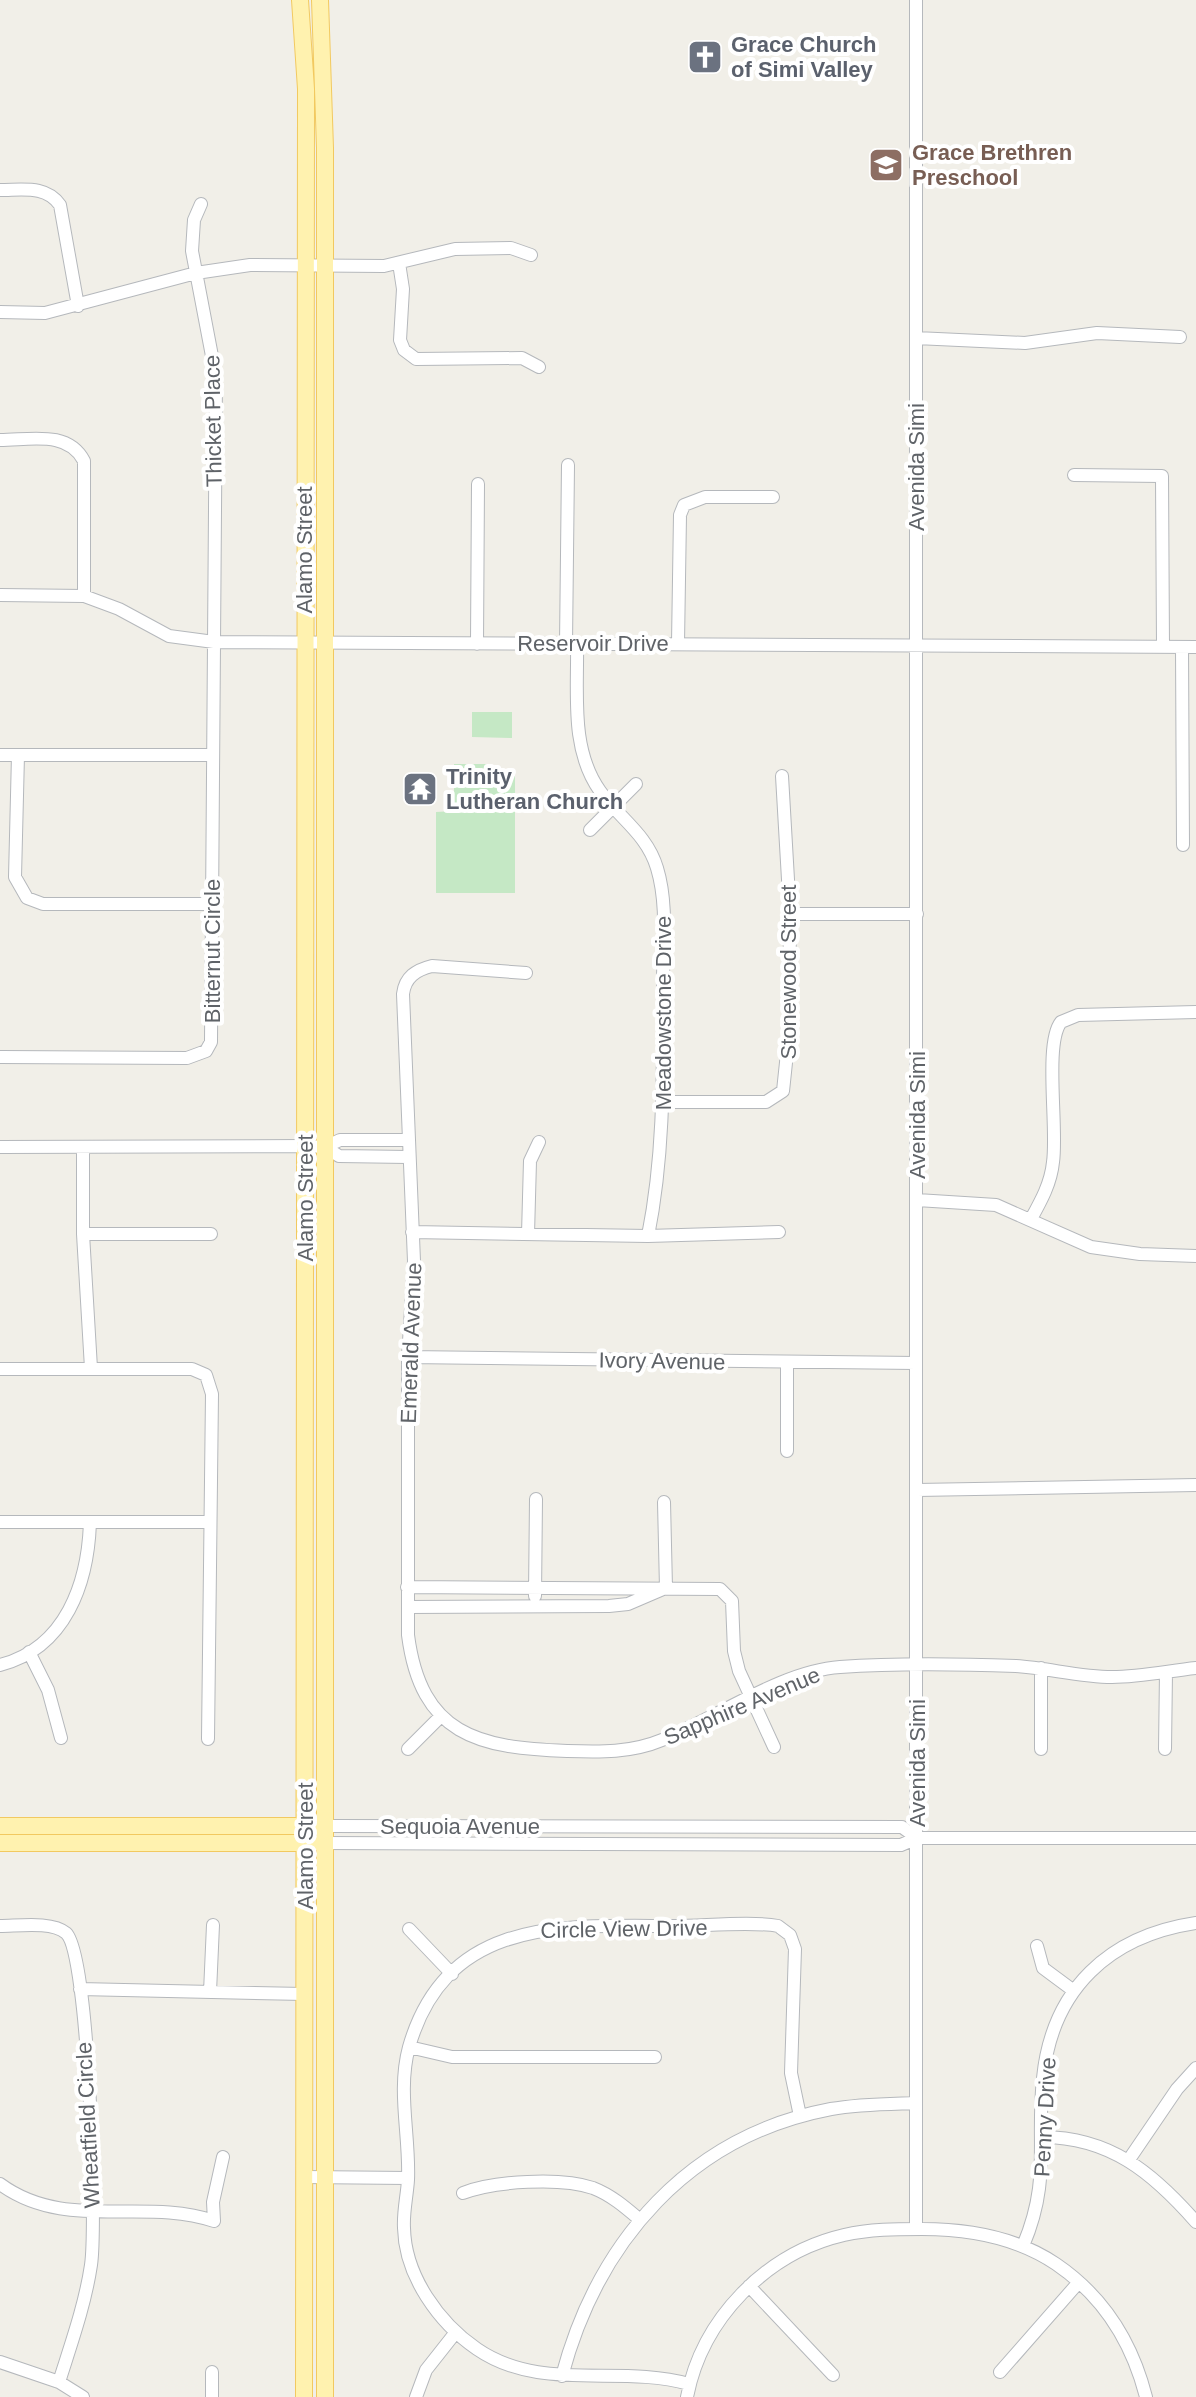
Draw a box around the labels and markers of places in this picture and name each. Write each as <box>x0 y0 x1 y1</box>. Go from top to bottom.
place label: Grace Church of Simi Valley <box>731 32 877 82</box>
church icon: Grace Church of Simi Valley <box>686 38 724 76</box>
place label: Grace Brethren Preschool <box>912 140 1072 190</box>
school or university icon: Grace Brethren Preschool <box>867 146 905 184</box>
place label: Trinity Lutheran Church <box>446 764 623 814</box>
temple icon: Trinity Lutheran Church <box>401 770 439 808</box>

